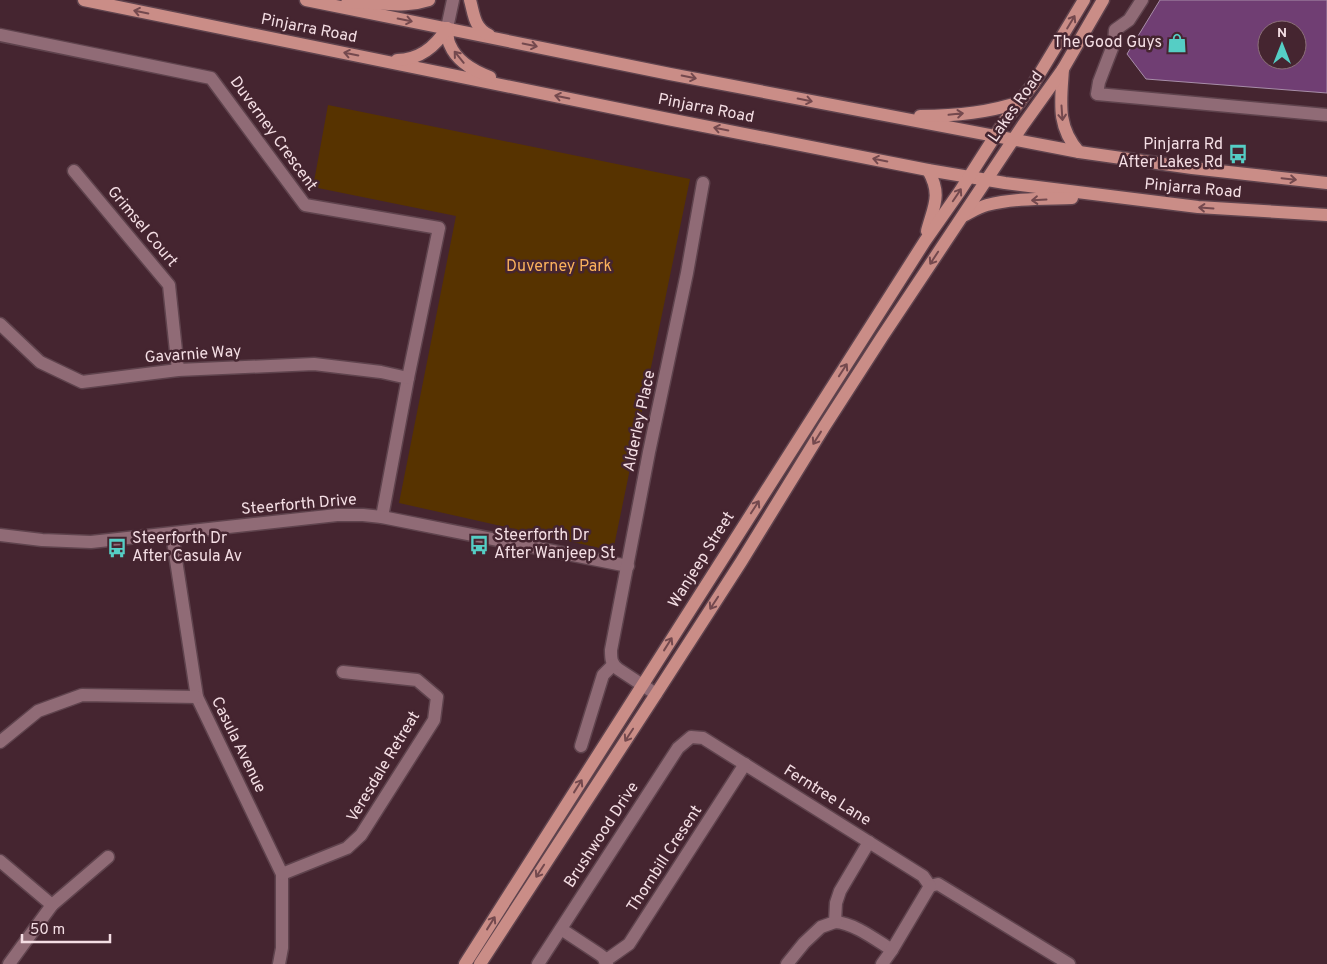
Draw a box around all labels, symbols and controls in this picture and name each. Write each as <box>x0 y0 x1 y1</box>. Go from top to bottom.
one-way arrow <box>134 6 150 16</box>
street label: Pinjarra Road <box>259 10 359 48</box>
one-way arrow <box>397 16 413 25</box>
one-way arrow <box>1066 16 1076 30</box>
north arrow <box>1257 20 1307 70</box>
text: N <box>1277 25 1287 42</box>
shop icon: The Good Guys <box>1166 32 1188 54</box>
place label: The Good Guys <box>1053 33 1162 53</box>
one-way arrow <box>521 41 537 50</box>
one-way arrow <box>343 49 359 59</box>
one-way arrow <box>454 51 465 64</box>
street label: Lakes Road <box>984 68 1048 146</box>
street label: Duverney Crescent <box>225 73 321 195</box>
one-way arrow <box>680 73 696 83</box>
street label: Pinjarra Road <box>656 90 756 128</box>
one-way arrow <box>554 92 570 101</box>
one-way arrow <box>797 95 813 105</box>
one-way arrow <box>1058 105 1067 121</box>
one-way arrow <box>947 109 963 119</box>
one-way arrow <box>713 124 729 133</box>
place label: Pinjarra Rd After Lakes Rd <box>1118 135 1223 173</box>
bus stop icon: Pinjarra Rd After Lakes Rd <box>1227 143 1249 165</box>
one-way arrow <box>873 155 889 165</box>
one-way arrow <box>1281 174 1297 184</box>
street label: Pinjarra Road <box>1144 175 1242 203</box>
street label: Grimsel Court <box>102 182 182 272</box>
one-way arrow <box>952 188 962 202</box>
one-way arrow <box>1031 195 1047 204</box>
one-way arrow <box>1198 203 1214 213</box>
one-way arrow <box>929 250 939 264</box>
park label: Duverney Park <box>506 257 612 277</box>
street label: Gavarnie Way <box>144 342 242 368</box>
one-way arrow <box>838 363 848 377</box>
street label: Alderley Place <box>619 368 661 474</box>
one-way arrow <box>812 431 822 445</box>
street label: Steerforth Drive <box>240 490 358 520</box>
one-way arrow <box>751 500 761 514</box>
street label: Wanjeep Street <box>664 508 740 612</box>
place label: Steerforth Dr After Wanjeep St <box>494 526 616 564</box>
place label: Steerforth Dr After Casula Av <box>132 529 242 567</box>
bus stop icon: Steerforth Dr After Wanjeep St <box>468 534 490 556</box>
bus stop icon: Steerforth Dr After Casula Av <box>106 537 128 559</box>
one-way arrow <box>709 596 720 610</box>
one-way arrow <box>663 637 674 651</box>
street label: Casula Avenue <box>206 694 270 796</box>
street label: Veresdale Retreat <box>343 708 425 826</box>
one-way arrow <box>624 728 634 742</box>
street label: Ferntree Lane <box>780 761 874 831</box>
street label: Brushwood Drive <box>560 778 644 892</box>
one-way arrow <box>574 779 584 793</box>
street label: Thornbill Cresent <box>623 802 707 916</box>
one-way arrow <box>535 864 545 878</box>
scale bar <box>22 912 110 944</box>
one-way arrow <box>487 916 497 930</box>
text: 50 m <box>30 921 65 940</box>

